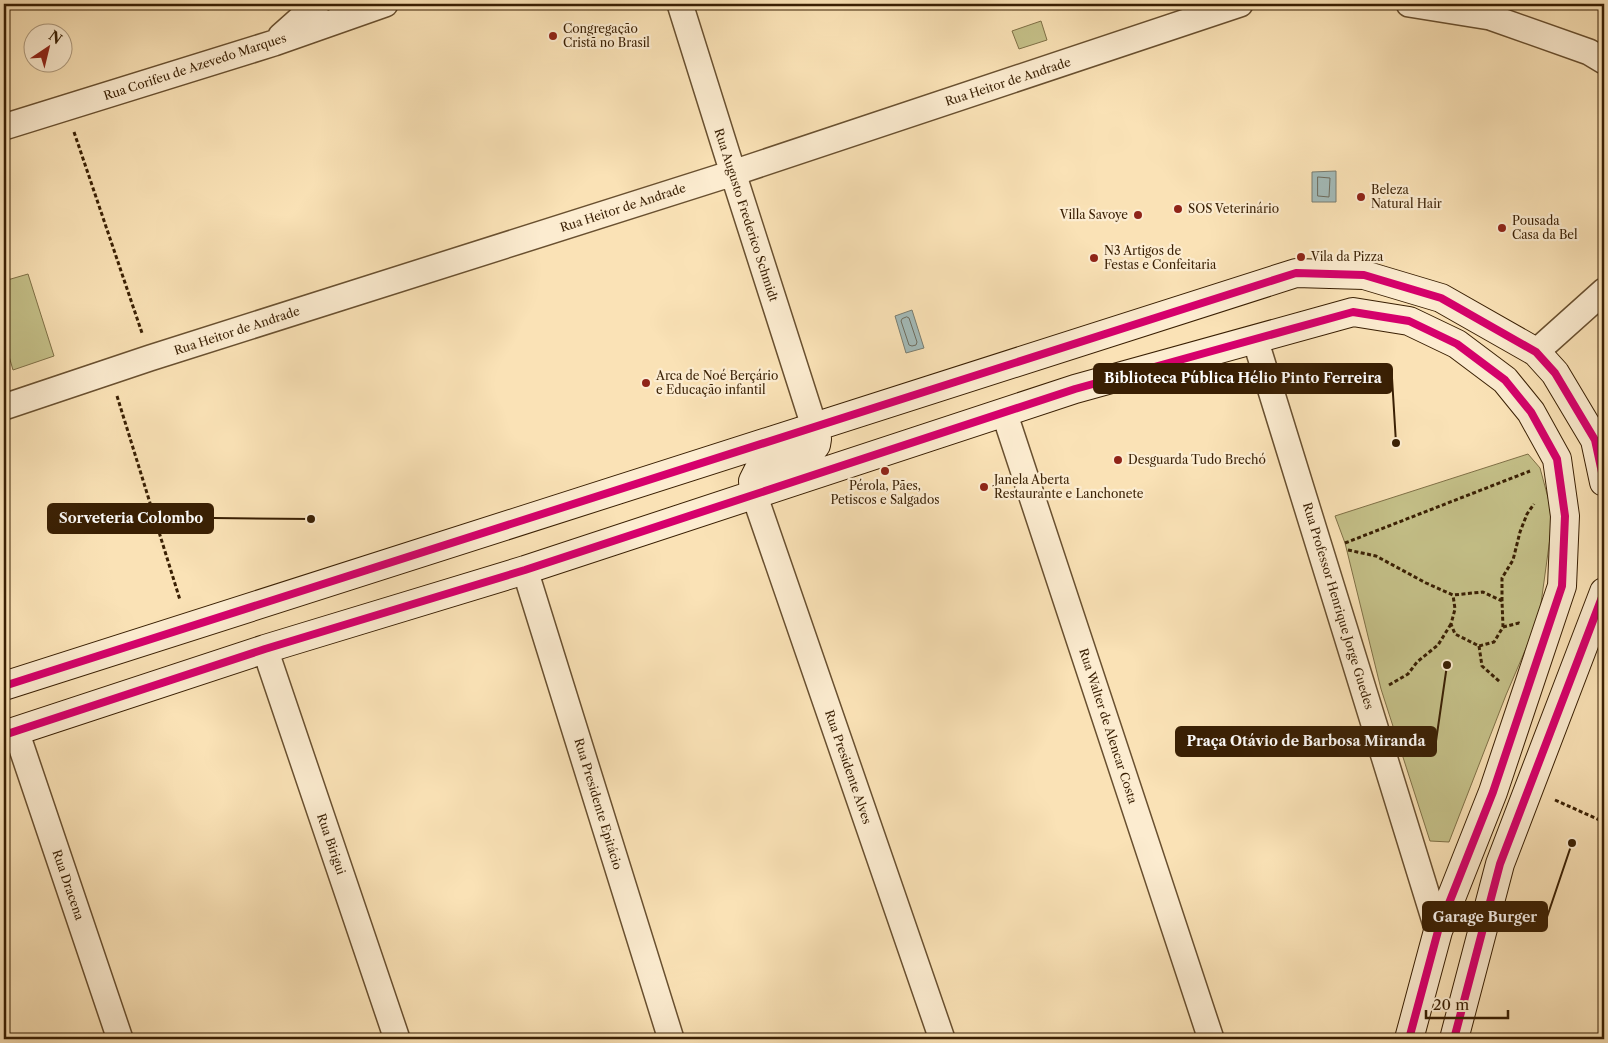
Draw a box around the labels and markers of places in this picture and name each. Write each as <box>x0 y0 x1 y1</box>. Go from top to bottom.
place label: Congregação Cristã no Brasil <box>563 21 650 50</box>
marker: Congregação Cristã no Brasil <box>547 30 559 42</box>
place label: Beleza Natural Hair <box>1371 182 1442 211</box>
marker: Beleza Natural Hair <box>1355 191 1367 203</box>
place label: SOS Veterinário <box>1188 201 1279 216</box>
marker: SOS Veterinário <box>1172 203 1184 215</box>
place label: Villa Savoye <box>1059 207 1128 222</box>
marker: Villa Savoye <box>1132 209 1144 221</box>
place label: Pousada Casa da Bel <box>1512 213 1578 242</box>
marker: Pousada Casa da Bel <box>1496 222 1508 234</box>
place label: N3 Artigos de Festas e Confeitaria <box>1104 243 1217 272</box>
place label: Vila da Pizza <box>1310 249 1384 264</box>
marker: Vila da Pizza <box>1295 251 1307 263</box>
marker: N3 Artigos de Festas e Confeitaria <box>1088 252 1100 264</box>
callout: Biblioteca Pública Hélio Pinto Ferreira <box>1094 364 1392 393</box>
place label: Arca de Noé Berçário e Educação infantil <box>655 368 778 397</box>
marker: Arca de Noé Berçário e Educação infantil <box>640 377 652 389</box>
place label: Desguarda Tudo Brechó <box>1128 452 1266 467</box>
marker: Desguarda Tudo Brechó <box>1112 454 1124 466</box>
marker: Pérola, Pães, Petiscos e Salgados <box>879 465 891 477</box>
place label: Janela Aberta Restaurante e Lanchonete <box>992 472 1144 501</box>
place label: Pérola, Pães, Petiscos e Salgados <box>831 478 940 507</box>
marker: Janela Aberta Restaurante e Lanchonete <box>978 481 990 493</box>
callout: Sorveteria Colombo <box>48 504 213 533</box>
callout: Praça Otávio de Barbosa Miranda <box>1176 727 1436 756</box>
callout: Garage Burger <box>1423 902 1547 931</box>

